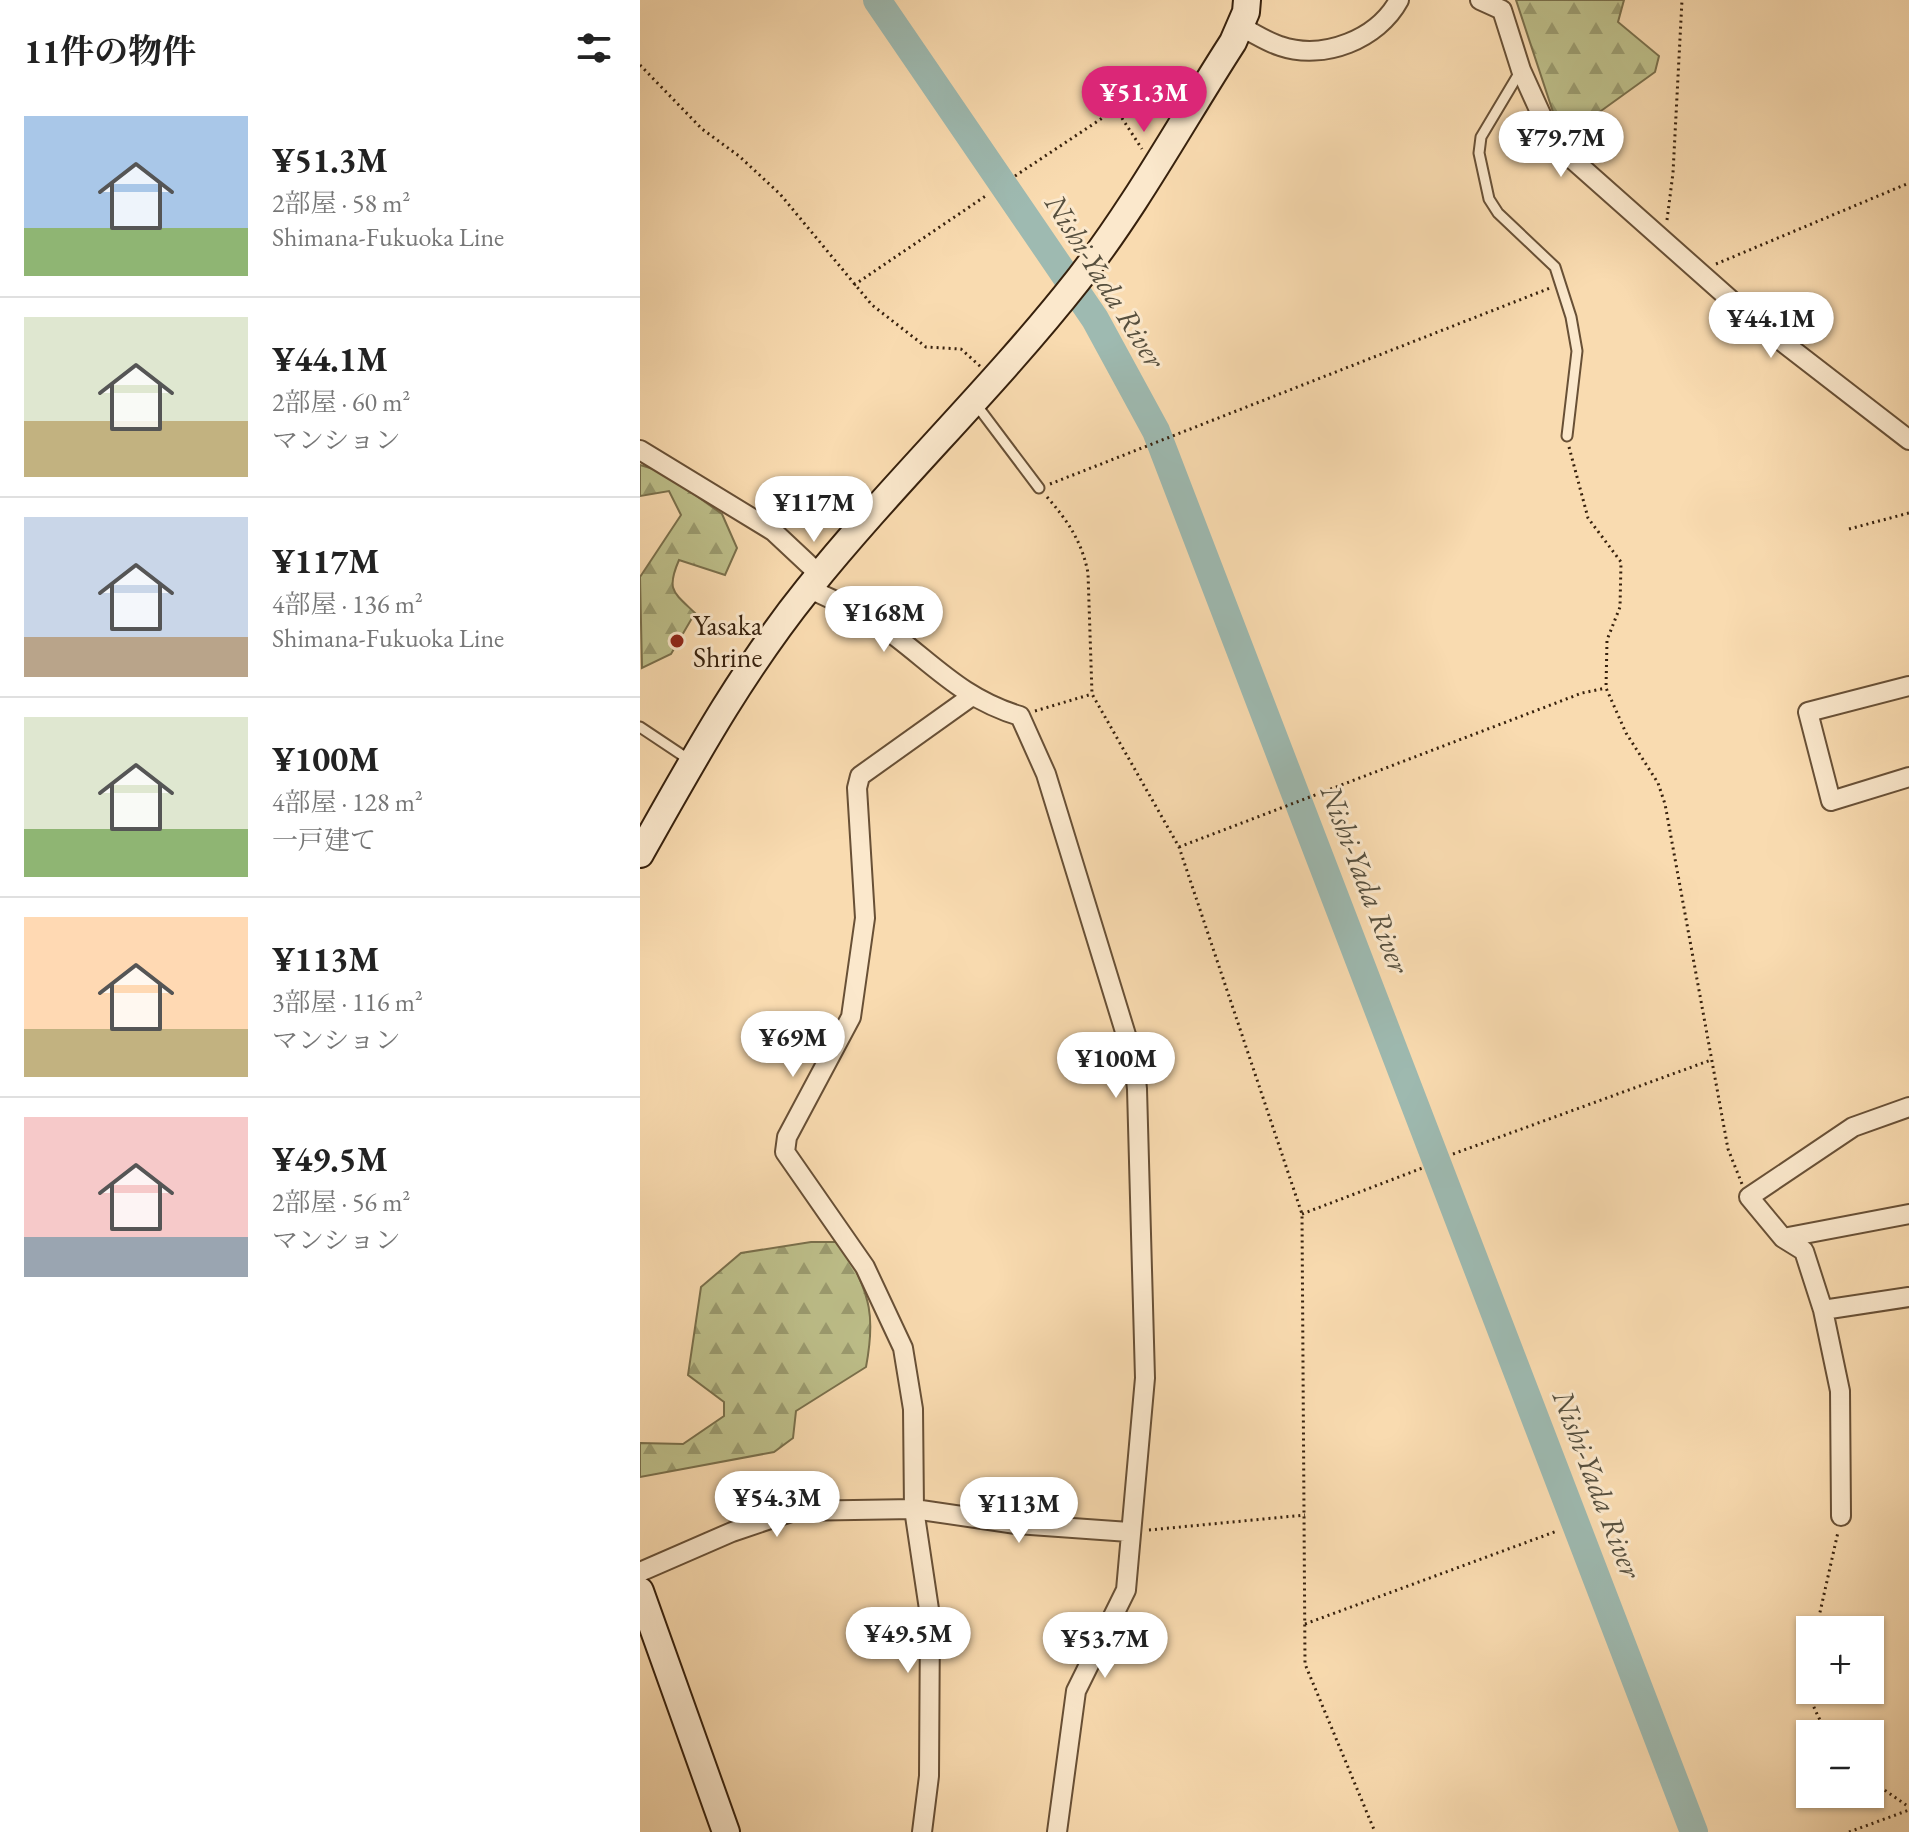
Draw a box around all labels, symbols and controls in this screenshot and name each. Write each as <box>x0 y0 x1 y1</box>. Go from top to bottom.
icon: filters <box>572 26 616 70</box>
text: 11件の物件 <box>24 29 196 73</box>
pin: ¥51.3M <box>1079 66 1209 134</box>
text: ¥51.3M <box>1100 75 1188 109</box>
pin: ¥79.7M <box>1496 111 1626 179</box>
text: ¥79.7M <box>1517 120 1605 154</box>
text: ¥51.3M <box>272 138 388 182</box>
icon: home <box>88 148 184 244</box>
text: 2部屋 · 58 m² <box>272 186 410 220</box>
water label: Nishi-Yada River <box>1036 186 1175 376</box>
text: Shimana-Fukuoka Line <box>272 220 504 254</box>
pin: ¥44.1M <box>1706 292 1836 360</box>
text: ¥44.1M <box>1727 301 1815 335</box>
text: ¥44.1M <box>272 337 388 381</box>
icon: home <box>88 349 184 445</box>
text: 2部屋 · 60 m² <box>272 385 410 419</box>
text: マンション <box>272 423 401 457</box>
pin: ¥117M <box>758 476 870 544</box>
text: ¥117M <box>773 485 855 519</box>
text: ¥117M <box>272 539 379 583</box>
icon: home <box>88 549 184 645</box>
pin: ¥168M <box>828 586 940 654</box>
text: 4部屋 · 136 m² <box>272 587 423 621</box>
text: ¥168M <box>843 595 925 629</box>
place label: Yasaka Shrine <box>693 607 763 675</box>
text: Shimana-Fukuoka Line <box>272 621 504 655</box>
marker: Yasaka Shrine <box>668 632 686 650</box>
text: ¥100M <box>272 737 379 781</box>
icon: home <box>88 749 184 845</box>
water label: Nishi-Yada River <box>1311 778 1420 980</box>
text: 4部屋 · 128 m² <box>272 785 423 819</box>
text: 一戸建て <box>272 823 376 857</box>
text: ¥113M <box>272 937 379 981</box>
icon: home <box>88 949 184 1045</box>
text: 3部屋 · 116 m² <box>272 985 423 1019</box>
pin: ¥69M <box>746 1011 840 1079</box>
text: ¥69M <box>759 1020 827 1054</box>
text: マンション <box>272 1023 401 1057</box>
pin: ¥100M <box>1060 1032 1172 1100</box>
text: ¥100M <box>1075 1041 1157 1075</box>
text: ¥49.5M <box>272 1137 388 1181</box>
icon: home <box>88 1149 184 1245</box>
text: 2部屋 · 56 m² <box>272 1185 410 1219</box>
text: マンション <box>272 1223 401 1257</box>
water label: Nishi-Yada River <box>1543 1383 1652 1585</box>
pin: ¥54.3M <box>712 1471 842 1539</box>
pin: ¥113M <box>963 1477 1075 1545</box>
text: ¥54.3M <box>733 1480 821 1514</box>
text: ¥113M <box>978 1486 1060 1520</box>
pin: ¥49.5M <box>843 1607 973 1675</box>
pin: ¥53.7M <box>1040 1612 1170 1680</box>
text: ¥49.5M <box>864 1616 952 1650</box>
map controls <box>1796 1616 1884 1808</box>
button: + <box>1796 1616 1884 1704</box>
text: ¥53.7M <box>1061 1621 1149 1655</box>
button: − <box>1796 1720 1884 1808</box>

